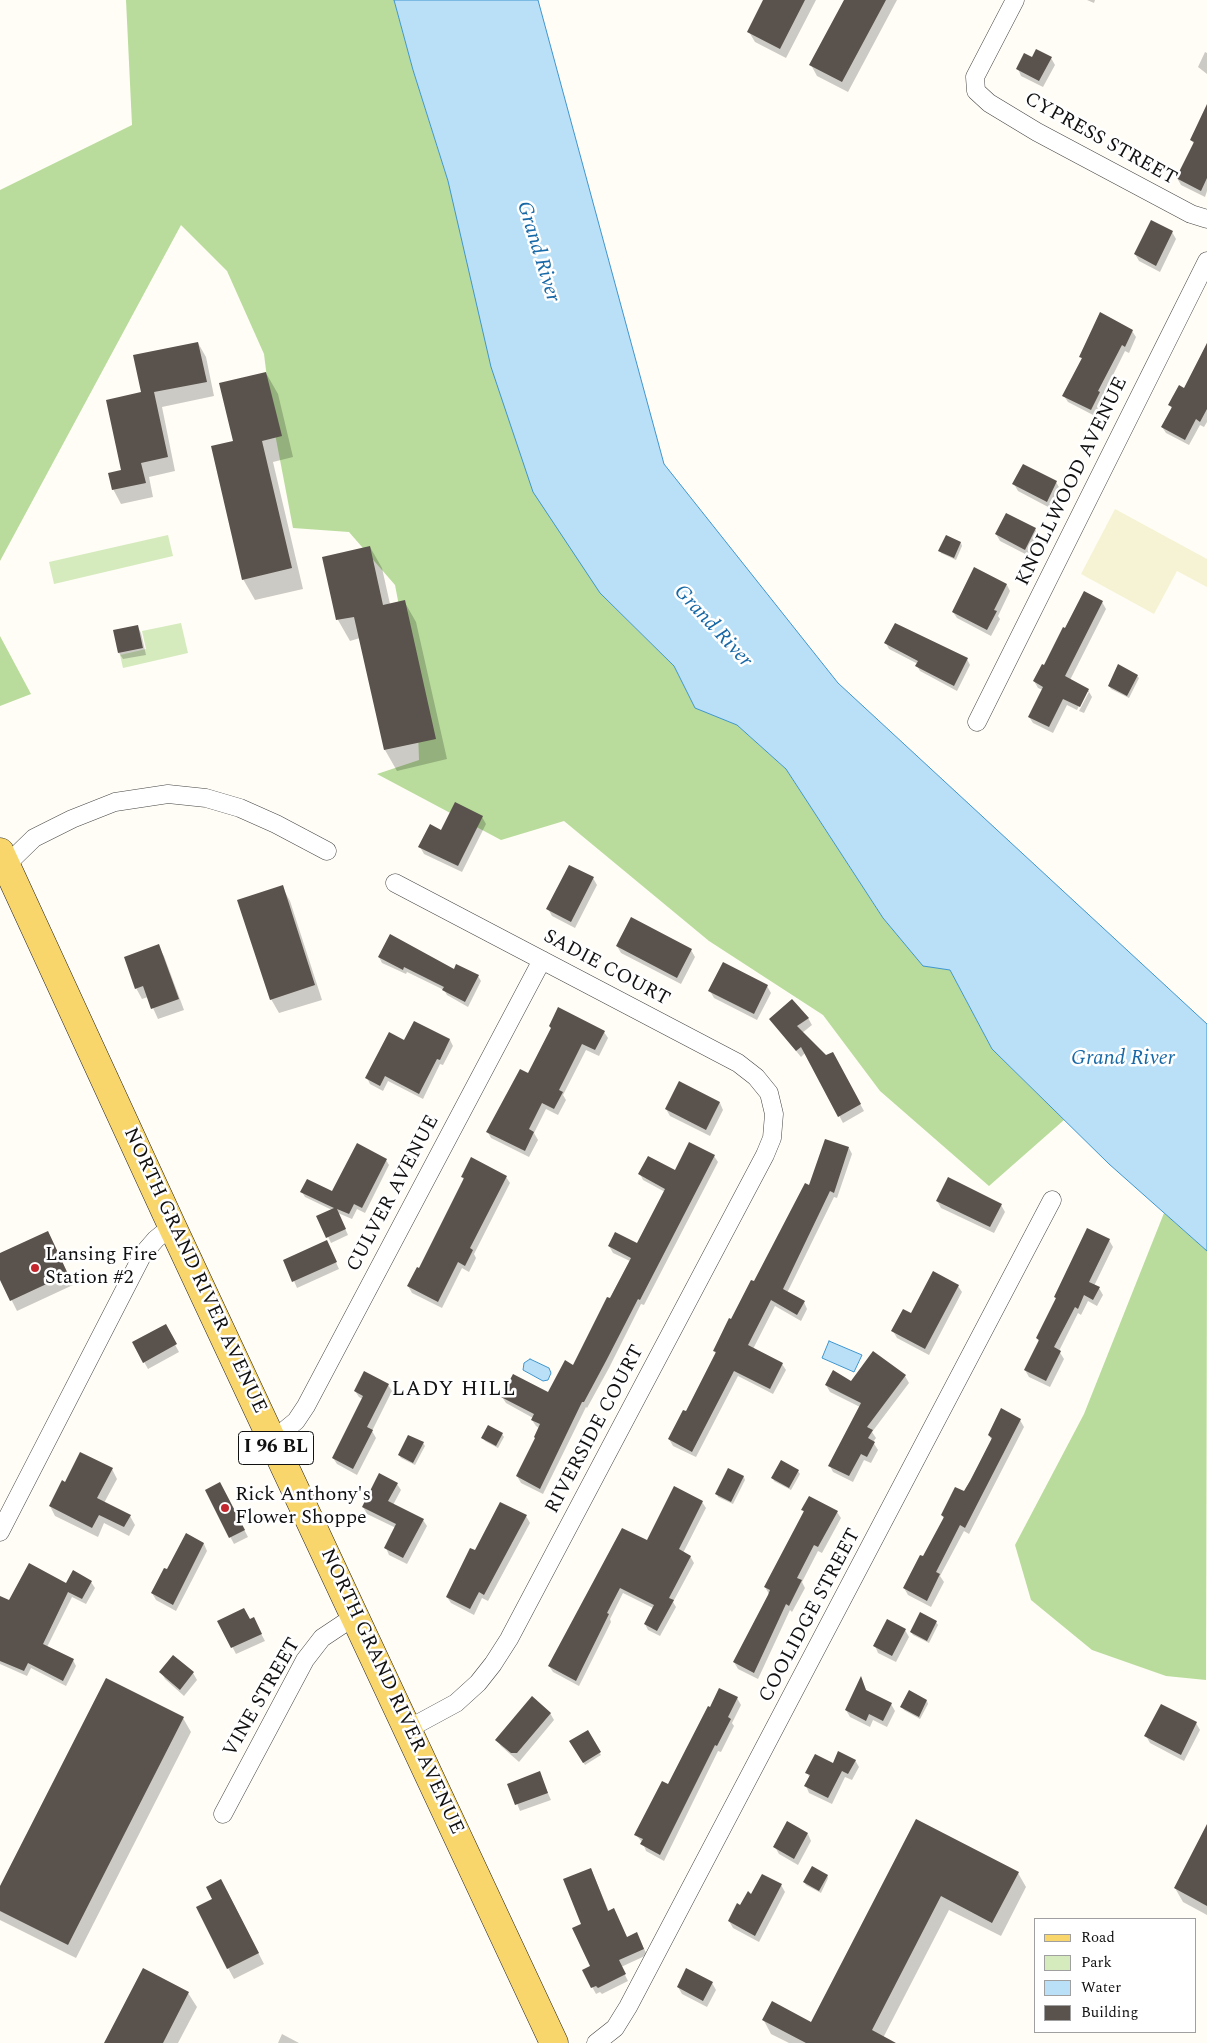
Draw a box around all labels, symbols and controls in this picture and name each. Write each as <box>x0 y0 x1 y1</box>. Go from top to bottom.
street label: CYPRESS STREET <box>1020 88 1180 192</box>
water label: Grand River <box>510 198 564 306</box>
street label: KNOLLWOOD AVENUE <box>1012 374 1134 590</box>
water label: Grand River <box>667 580 757 674</box>
street label: SADIE COURT <box>539 926 673 1012</box>
water label: Grand River <box>1071 1047 1175 1073</box>
street label: CULVER AVENUE <box>343 1112 445 1276</box>
street label: NORTH GRAND RIVER AVENUE <box>117 1124 271 1418</box>
place label: Lansing Fire Station #2 <box>45 1244 157 1291</box>
marker: Lansing Fire Station #2 <box>29 1262 41 1274</box>
street label: RIVERSIDE COURT <box>541 1342 651 1518</box>
district label: LADY HILL <box>390 1378 518 1404</box>
road number: I 96 BL <box>238 1432 314 1465</box>
place label: Rick Anthony's Flower Shoppe <box>235 1484 371 1531</box>
marker: Rick Anthony's Flower Shoppe <box>219 1502 231 1514</box>
street label: COOLIDGE STREET <box>755 1525 867 1707</box>
street label: NORTH GRAND RIVER AVENUE <box>314 1545 468 1839</box>
street label: VINE STREET <box>219 1634 307 1762</box>
legend <box>1034 1918 1197 2033</box>
text: Road <box>1081 1926 1115 1949</box>
text: Park <box>1081 1951 1112 1974</box>
text: Water <box>1081 1976 1121 1999</box>
text: Building <box>1081 2001 1138 2024</box>

